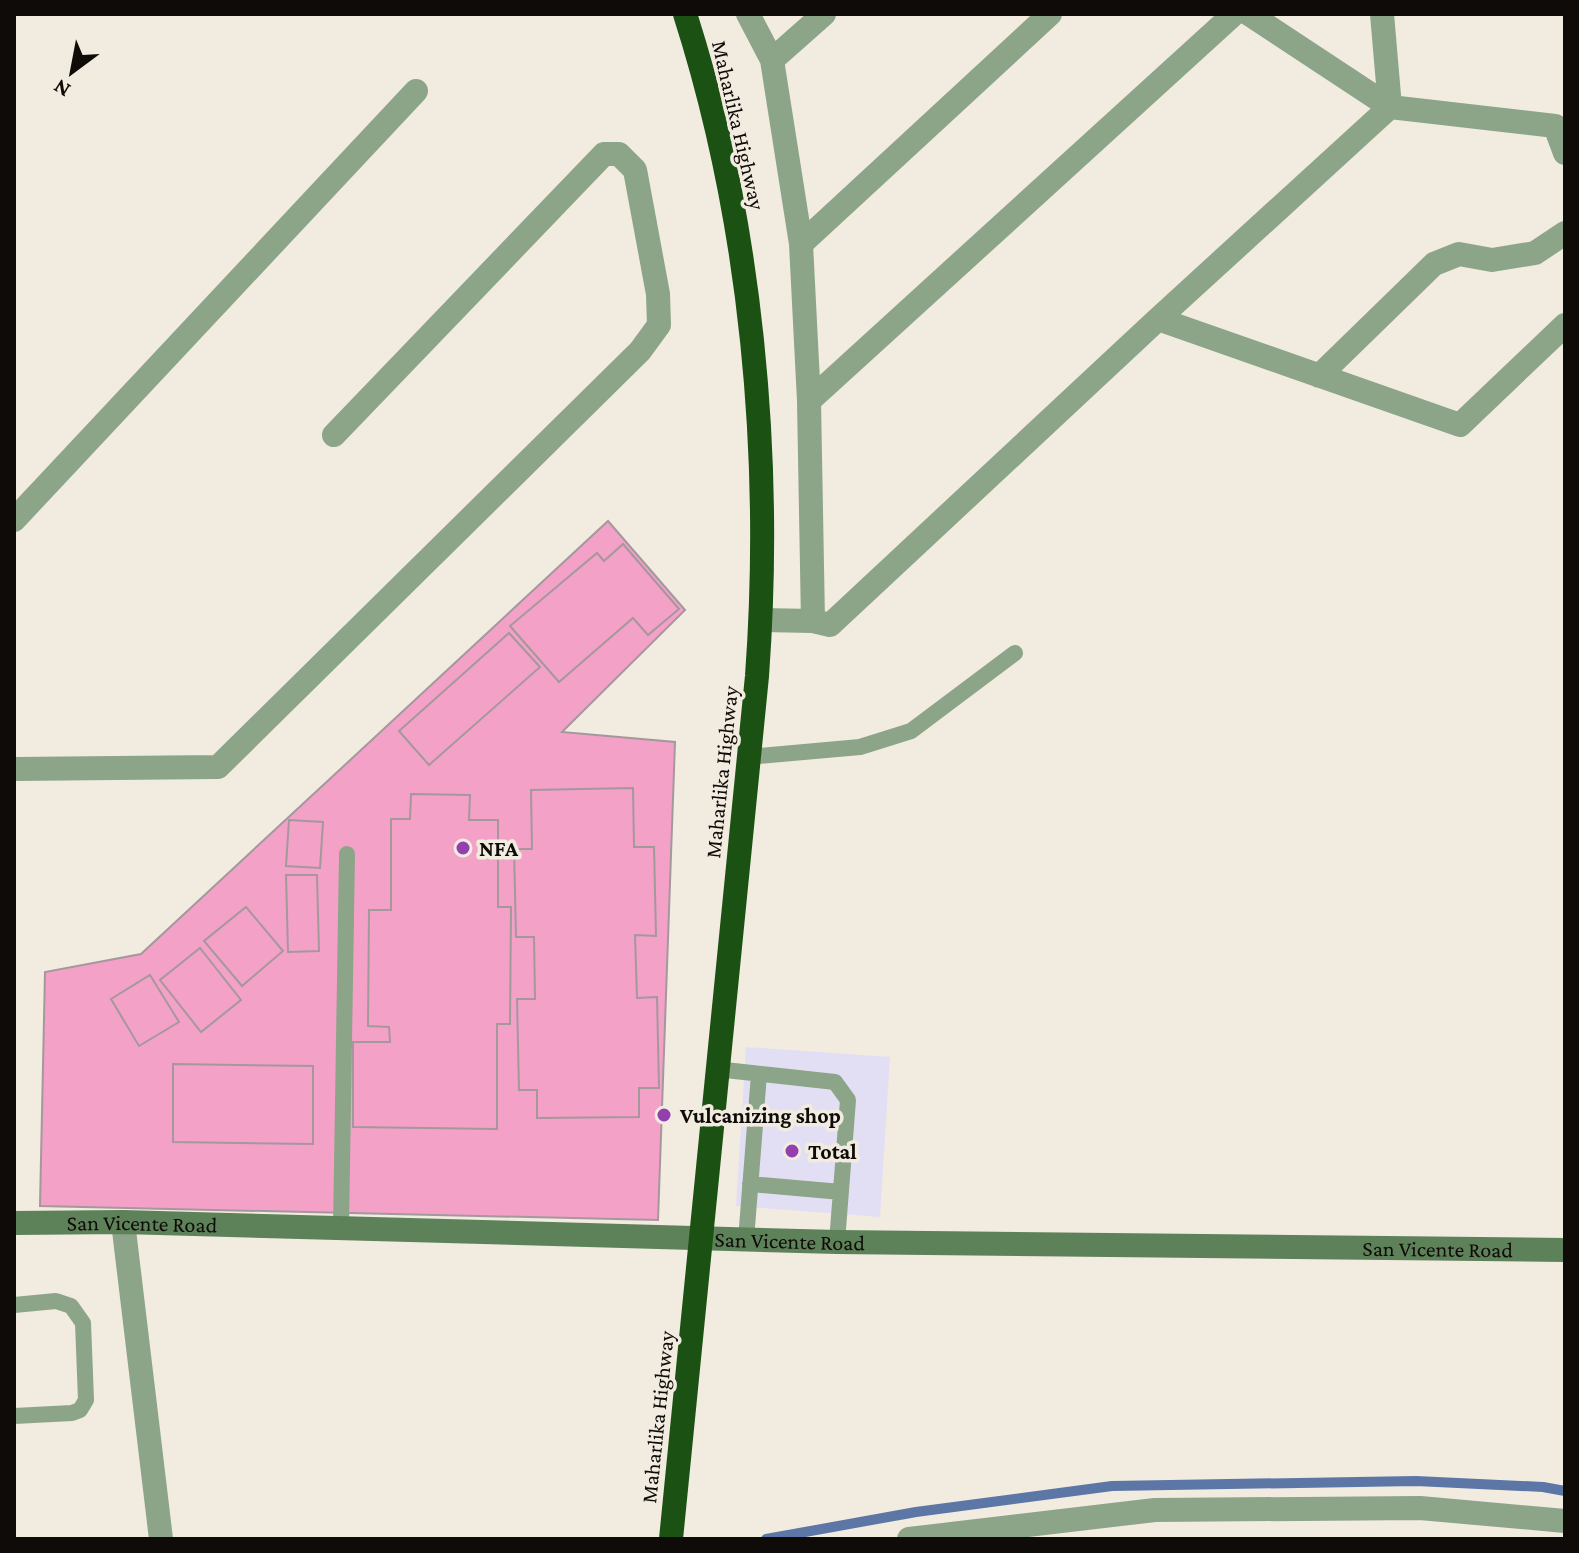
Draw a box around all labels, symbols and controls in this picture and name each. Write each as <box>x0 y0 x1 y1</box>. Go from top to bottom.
north arrow <box>32 32 112 112</box>
street label: Maharlika Highway <box>707 38 770 213</box>
text: N <box>49 74 75 103</box>
street label: Maharlika Highway <box>700 684 743 859</box>
place label: NFA <box>479 836 519 861</box>
marker: NFA <box>454 839 472 857</box>
place label: Vulcanizing shop <box>679 1103 841 1128</box>
marker: Vulcanizing shop <box>655 1106 673 1124</box>
place label: Total <box>808 1139 857 1164</box>
marker: Total <box>783 1142 801 1160</box>
street label: San Vicente Road <box>67 1210 218 1238</box>
street label: San Vicente Road <box>714 1227 866 1255</box>
street label: San Vicente Road <box>1362 1236 1513 1262</box>
street label: Maharlika Highway <box>636 1329 679 1504</box>

